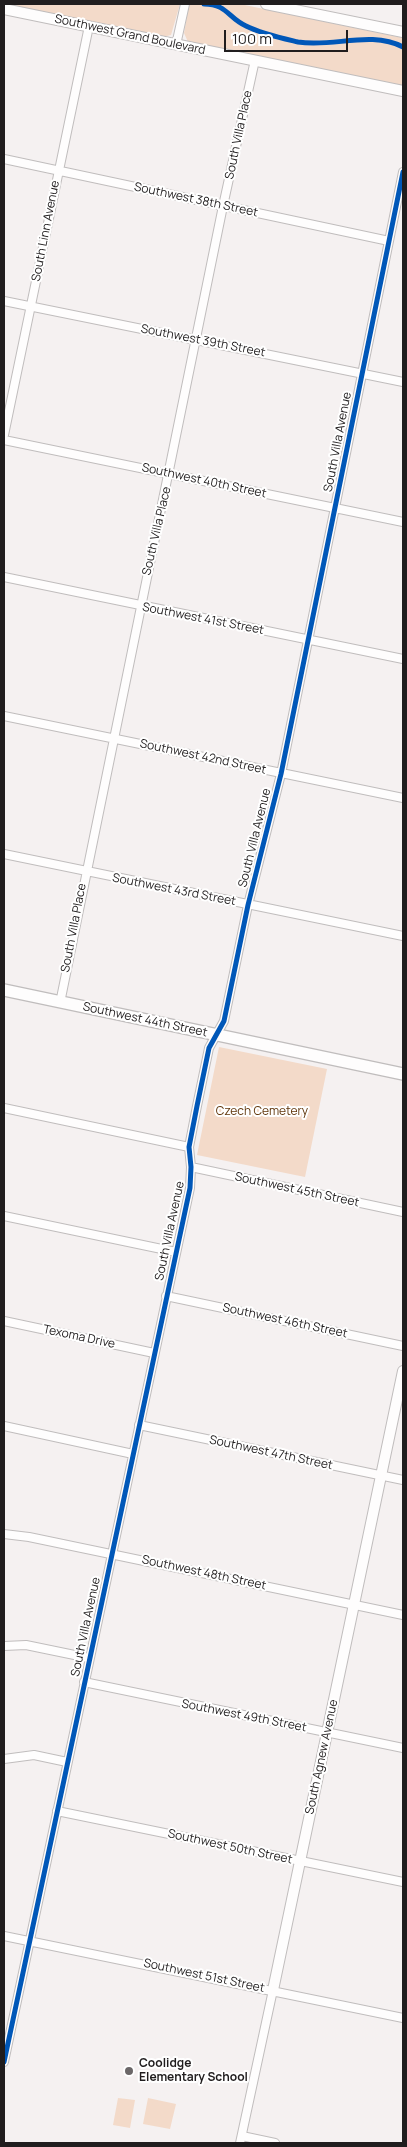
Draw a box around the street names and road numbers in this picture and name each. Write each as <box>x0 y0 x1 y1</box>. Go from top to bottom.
street label: Southwest Grand Boulevard <box>53 12 207 58</box>
street label: South Villa Place <box>223 89 255 181</box>
street label: South Linn Avenue <box>29 179 63 283</box>
street label: Southwest 38th Street <box>133 180 259 220</box>
street label: Southwest 39th Street <box>139 322 267 360</box>
street label: South Villa Avenue <box>321 391 355 493</box>
street label: Southwest 40th Street <box>140 461 268 501</box>
street label: South Villa Place <box>140 485 174 577</box>
street label: Southwest 41st Street <box>141 600 265 638</box>
street label: Southwest 42nd Street <box>139 737 267 777</box>
street label: South Villa Avenue <box>236 787 274 889</box>
street label: Southwest 43rd Street <box>111 871 237 909</box>
street label: South Villa Place <box>58 882 90 974</box>
street label: Southwest 44th Street <box>81 1000 209 1040</box>
street label: Southwest 45th Street <box>234 1170 360 1210</box>
street label: South Villa Avenue <box>152 1180 188 1282</box>
street label: Southwest 46th Street <box>221 1301 349 1341</box>
street label: Texoma Drive <box>42 1322 116 1352</box>
street label: Southwest 47th Street <box>208 1433 334 1473</box>
street label: Southwest 48th Street <box>141 1553 267 1593</box>
street label: South Villa Avenue <box>68 1576 104 1678</box>
street label: Southwest 49th Street <box>180 1697 308 1735</box>
street label: South Agnew Avenue <box>303 1698 341 1816</box>
street label: Southwest 50th Street <box>166 1827 294 1867</box>
street label: Southwest 51st Street <box>142 1956 266 1996</box>

